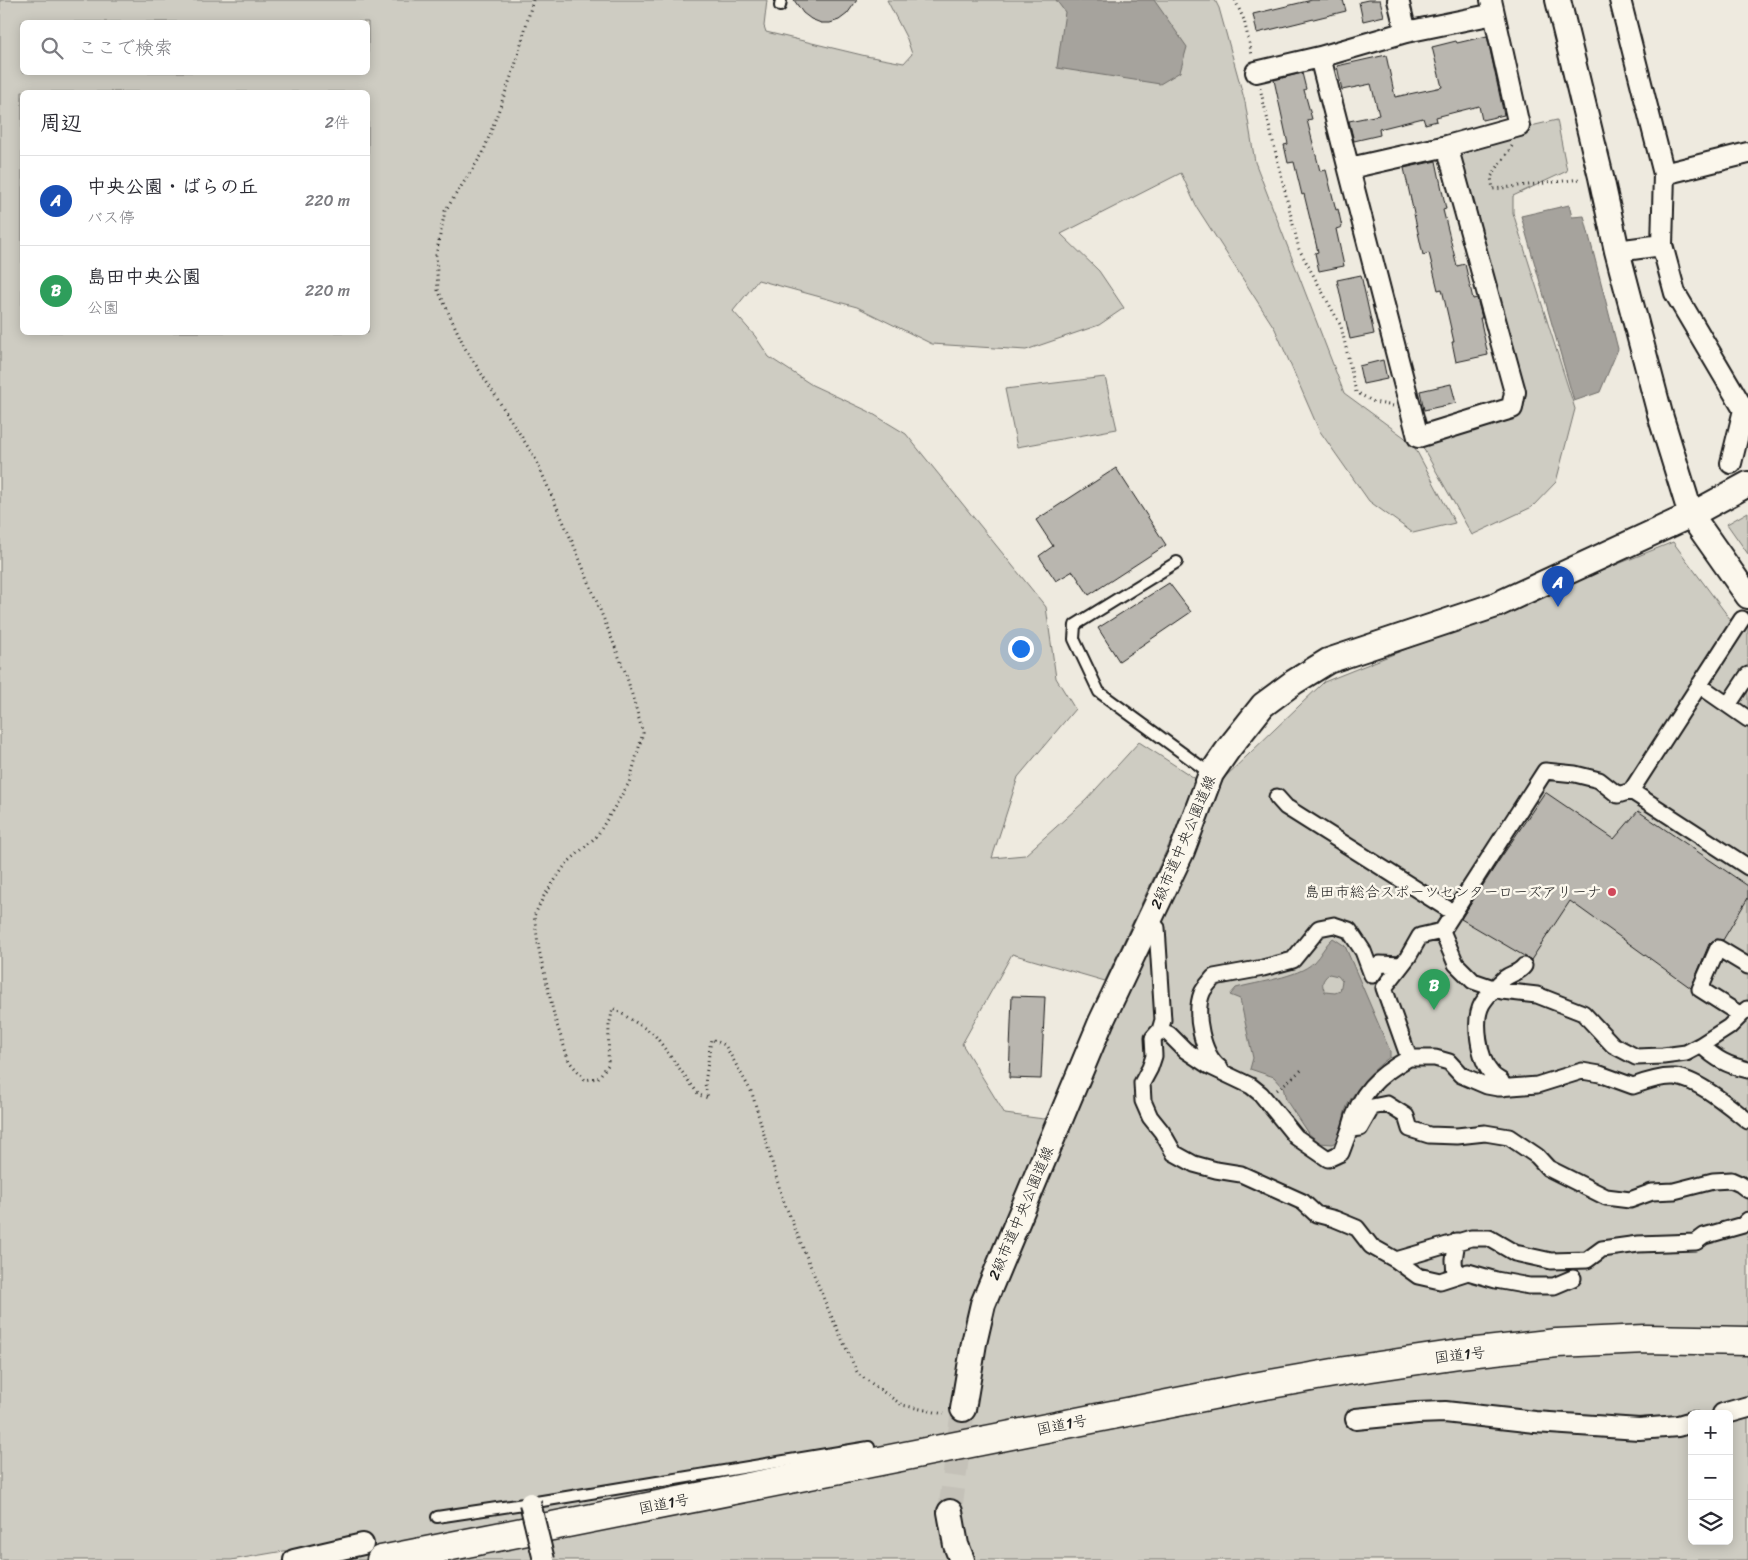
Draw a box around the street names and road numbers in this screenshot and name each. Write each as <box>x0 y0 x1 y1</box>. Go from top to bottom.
street label: 2級市道中央公園道線 <box>1143 771 1223 913</box>
street label: 2級市道中央公園道線 <box>981 1142 1061 1284</box>
street label: 国道1号 <box>1433 1339 1487 1371</box>
street label: 国道1号 <box>1034 1407 1090 1443</box>
street label: 国道1号 <box>636 1486 692 1522</box>

